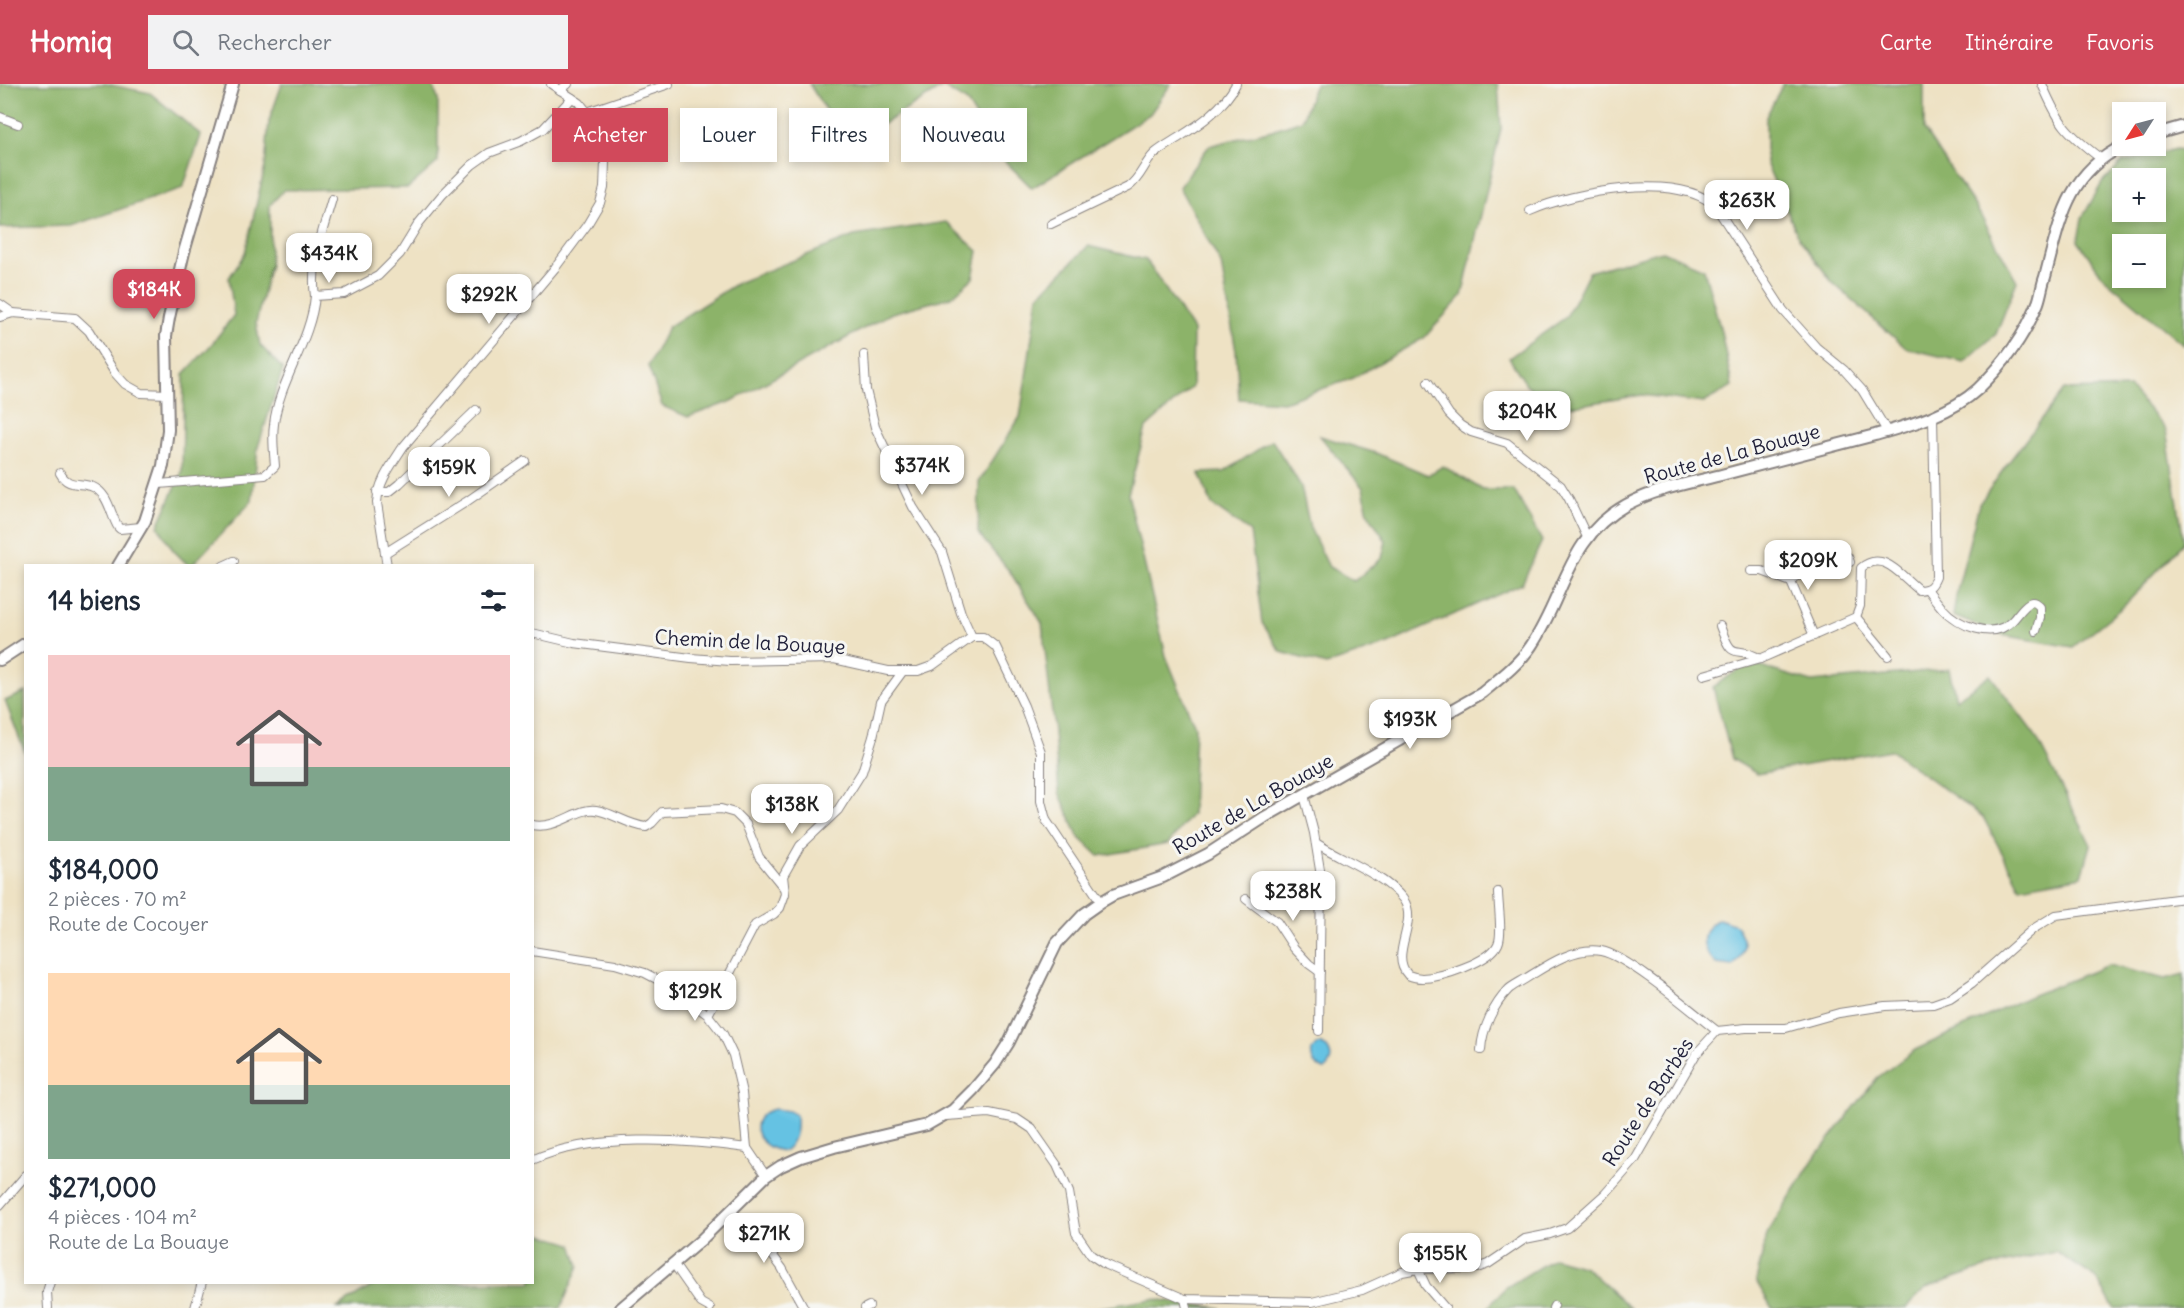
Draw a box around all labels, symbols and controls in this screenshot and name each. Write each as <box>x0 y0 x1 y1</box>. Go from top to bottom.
search box <box>148 15 568 69</box>
text: Homiq <box>30 24 112 60</box>
icon: search <box>169 26 202 59</box>
text: Rechercher <box>217 28 332 56</box>
text: Carte <box>1880 29 1932 56</box>
text: Itinéraire <box>1965 29 2053 56</box>
text: Favoris <box>2086 29 2154 56</box>
north arrow <box>2112 102 2166 156</box>
map controls <box>2112 102 2166 288</box>
chip: Acheter <box>552 108 668 162</box>
chip: Louer <box>680 108 777 162</box>
chip: Filtres <box>789 108 889 162</box>
chip: Nouveau <box>901 108 1027 162</box>
button: + <box>2112 168 2166 222</box>
pin: $263K <box>1705 180 1789 231</box>
text: $263K <box>1718 187 1776 212</box>
pin: $434K <box>287 233 371 284</box>
button: − <box>2112 234 2166 288</box>
text: $434K <box>300 240 358 265</box>
pin: $184K <box>112 269 196 320</box>
pin: $292K <box>447 274 531 325</box>
text: $184K <box>127 276 181 301</box>
text: $292K <box>461 281 517 306</box>
pin: $204K <box>1485 391 1569 442</box>
text: $204K <box>1497 398 1557 423</box>
street label: Route de La Bouaye <box>1641 418 1823 489</box>
pin: $374K <box>880 445 964 496</box>
pin: $159K <box>407 447 491 498</box>
text: $374K <box>894 452 950 477</box>
text: $159K <box>422 454 476 479</box>
pin: $209K <box>1766 540 1850 591</box>
text: $209K <box>1778 547 1838 572</box>
text: 14 biens <box>48 584 141 617</box>
icon: filters <box>477 584 510 617</box>
street label: Chemin de la Bouaye <box>654 624 846 659</box>
icon: home <box>225 694 333 802</box>
pin: $193K <box>1368 699 1452 750</box>
text: $193K <box>1383 706 1437 731</box>
street label: Route de La Bouaye <box>1168 747 1337 860</box>
pin: $138K <box>750 784 834 835</box>
text: $138K <box>765 791 819 816</box>
text: $184,000 <box>48 853 159 886</box>
pin: $238K <box>1251 871 1335 922</box>
text: $238K <box>1264 878 1322 903</box>
text: 2 pièces · 70 m² <box>48 886 187 911</box>
text: Route de Cocoyer <box>48 911 208 936</box>
pin: $129K <box>653 971 737 1022</box>
text: $129K <box>668 978 722 1003</box>
icon: home <box>225 1012 333 1120</box>
street label: Route de Barbès <box>1597 1033 1698 1171</box>
text: $271,000 <box>48 1171 157 1204</box>
text: 4 pièces · 104 m² <box>48 1204 197 1229</box>
pin: $271K <box>722 1213 806 1264</box>
text: $271K <box>738 1220 790 1245</box>
text: Route de La Bouaye <box>48 1229 229 1254</box>
pin: $155K <box>1398 1233 1482 1284</box>
text: $155K <box>1413 1240 1467 1265</box>

